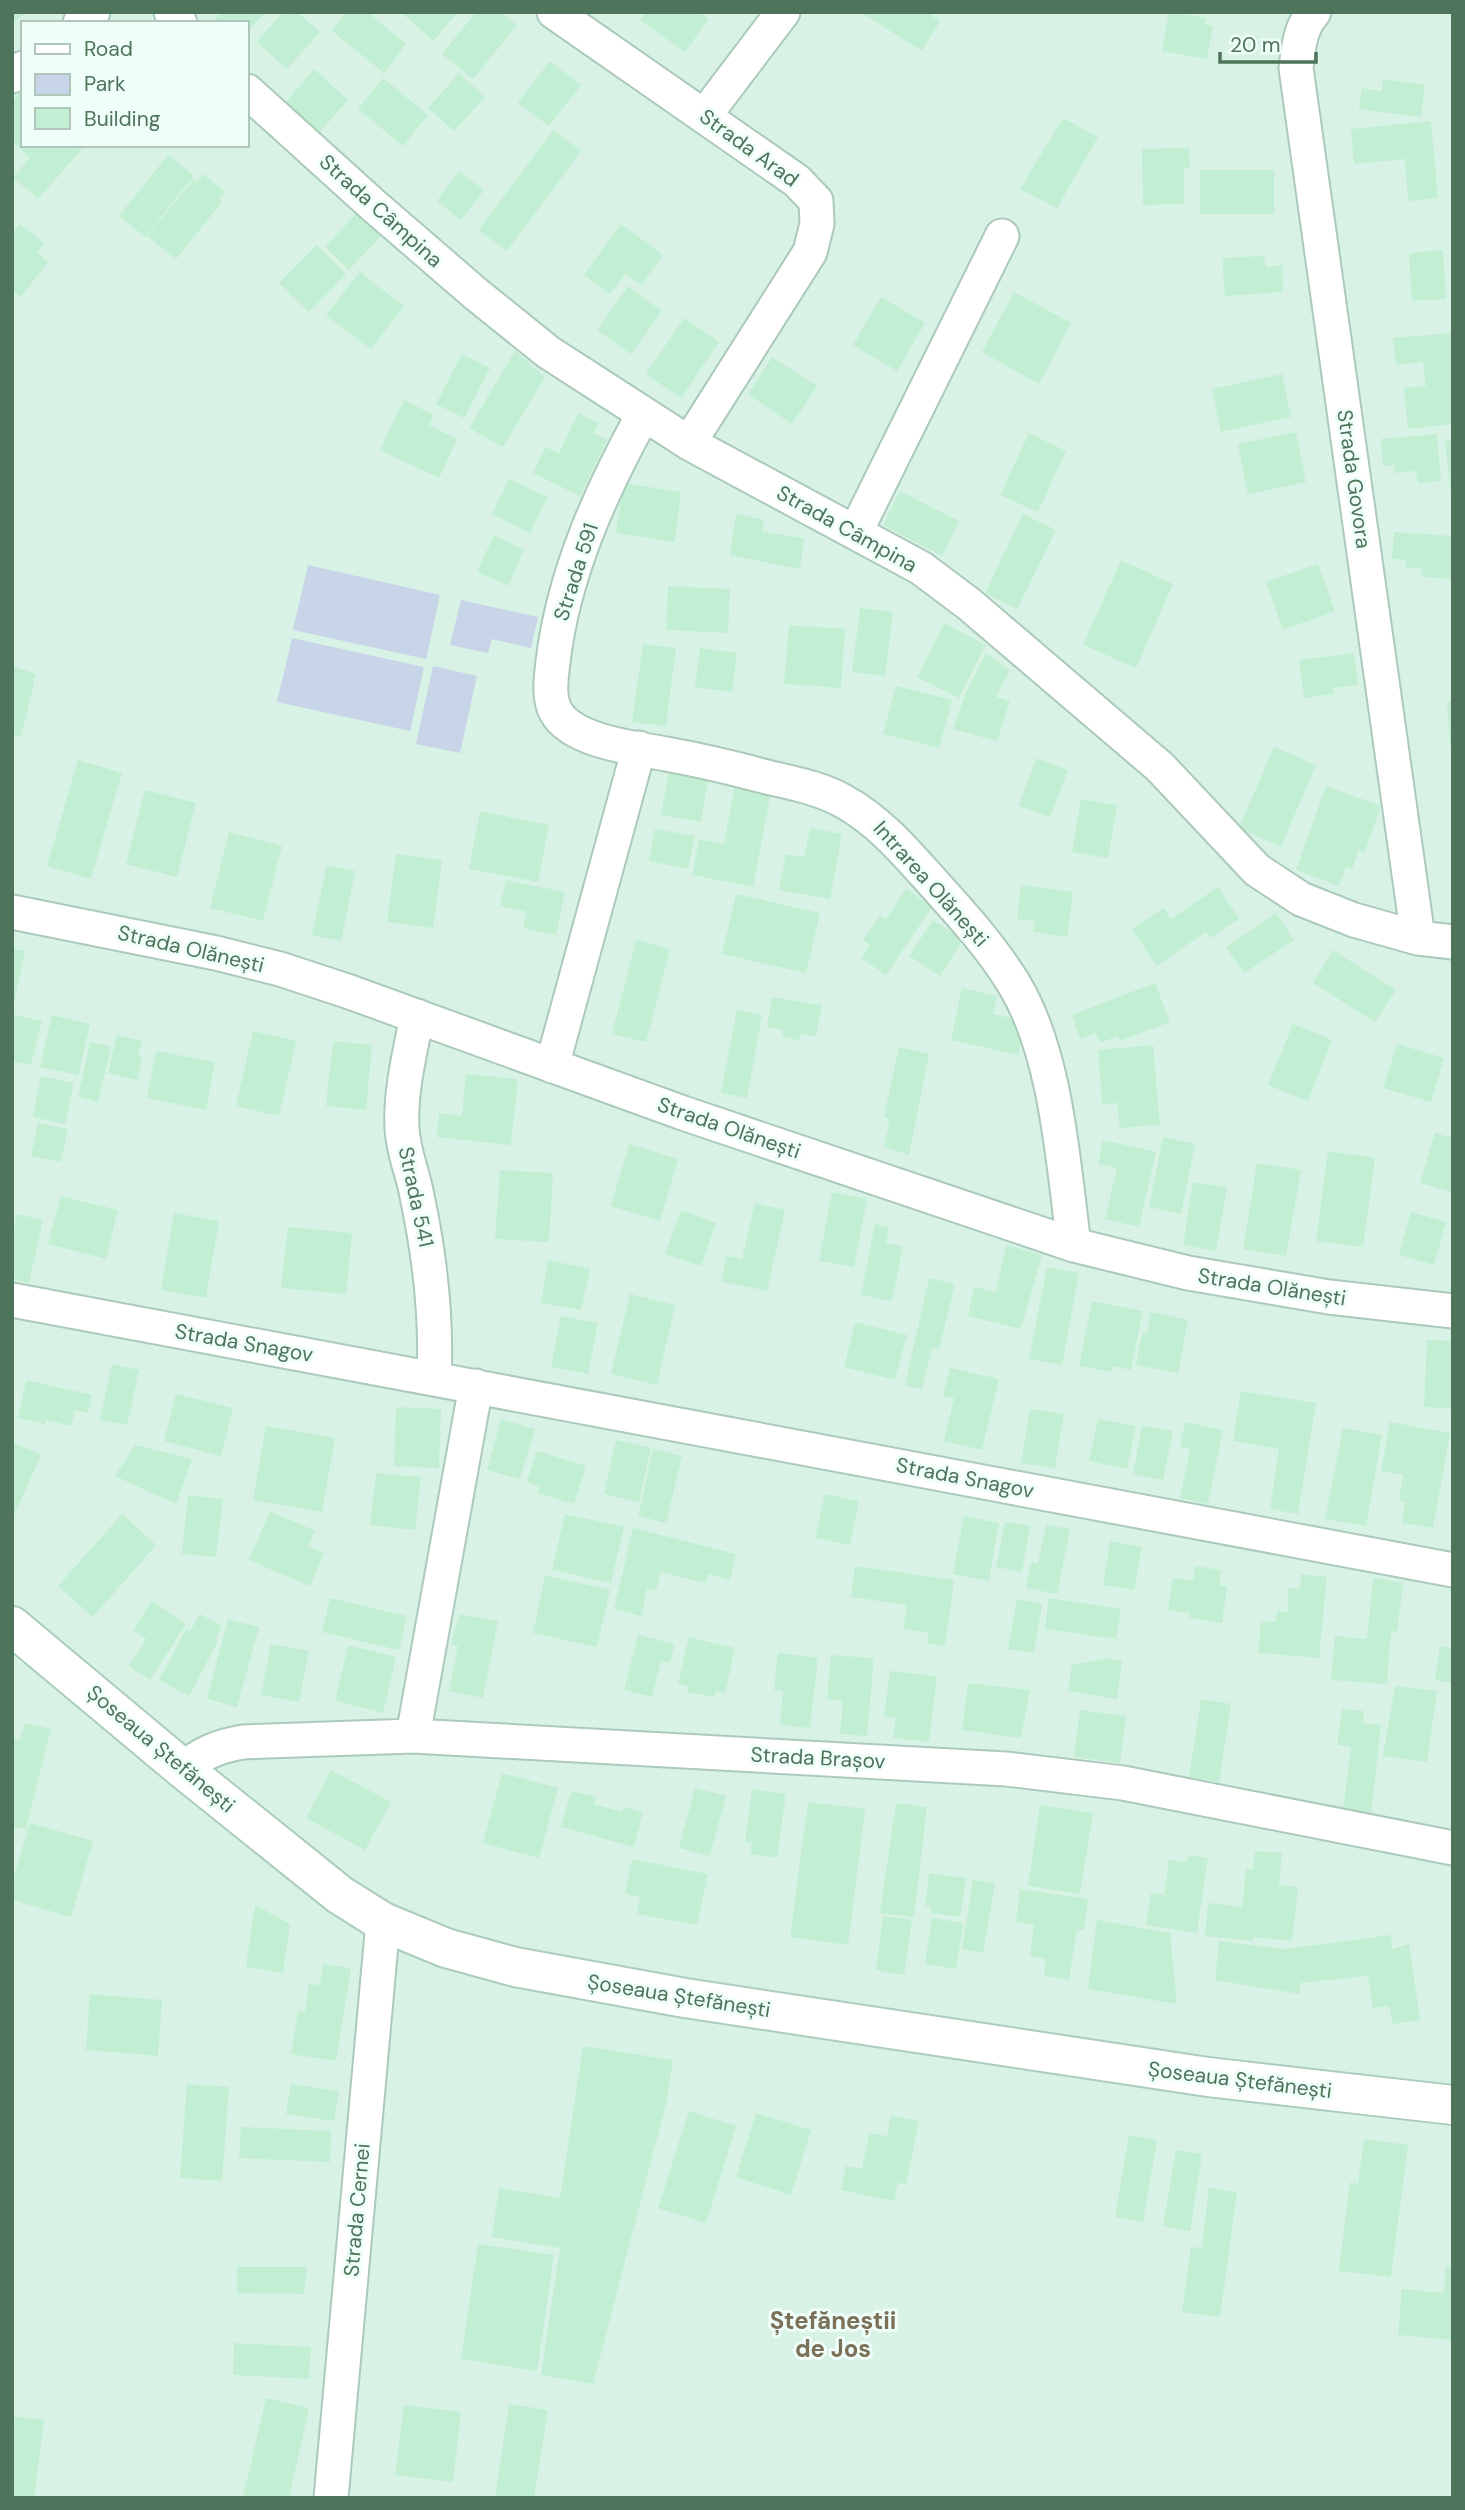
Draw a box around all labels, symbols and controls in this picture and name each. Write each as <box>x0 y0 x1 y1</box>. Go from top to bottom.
legend <box>21 21 248 147</box>
scale bar <box>1220 21 1316 65</box>
text: 20 m <box>1230 31 1281 59</box>
text: Road <box>84 35 133 63</box>
text: Park <box>84 70 126 98</box>
street label: Strada Arad <box>694 103 804 193</box>
text: Building <box>84 105 161 133</box>
street label: Strada Câmpina <box>313 148 449 274</box>
street label: Strada Govora <box>1330 408 1378 550</box>
street label: Strada Câmpina <box>772 479 922 579</box>
street label: Strada 591 <box>547 519 605 625</box>
street label: Intrarea Olănești <box>867 815 995 953</box>
street label: Strada Olănești <box>115 919 267 979</box>
street label: Strada Olănești <box>654 1090 804 1166</box>
street label: Strada 541 <box>392 1144 440 1250</box>
street label: Strada Olănești <box>1196 1261 1348 1313</box>
street label: Strada Snagov <box>173 1317 315 1369</box>
street label: Strada Snagov <box>894 1451 1036 1505</box>
street label: Șoseaua Ștefănești <box>81 1679 241 1819</box>
street label: Strada Brașov <box>750 1740 886 1776</box>
street label: Șoseaua Ștefănești <box>585 1968 773 2024</box>
street label: Șoseaua Ștefănești <box>1146 2055 1334 2105</box>
street label: Strada Cernei <box>337 2142 377 2278</box>
district label: Ștefăneștii de Jos <box>770 2305 896 2364</box>

